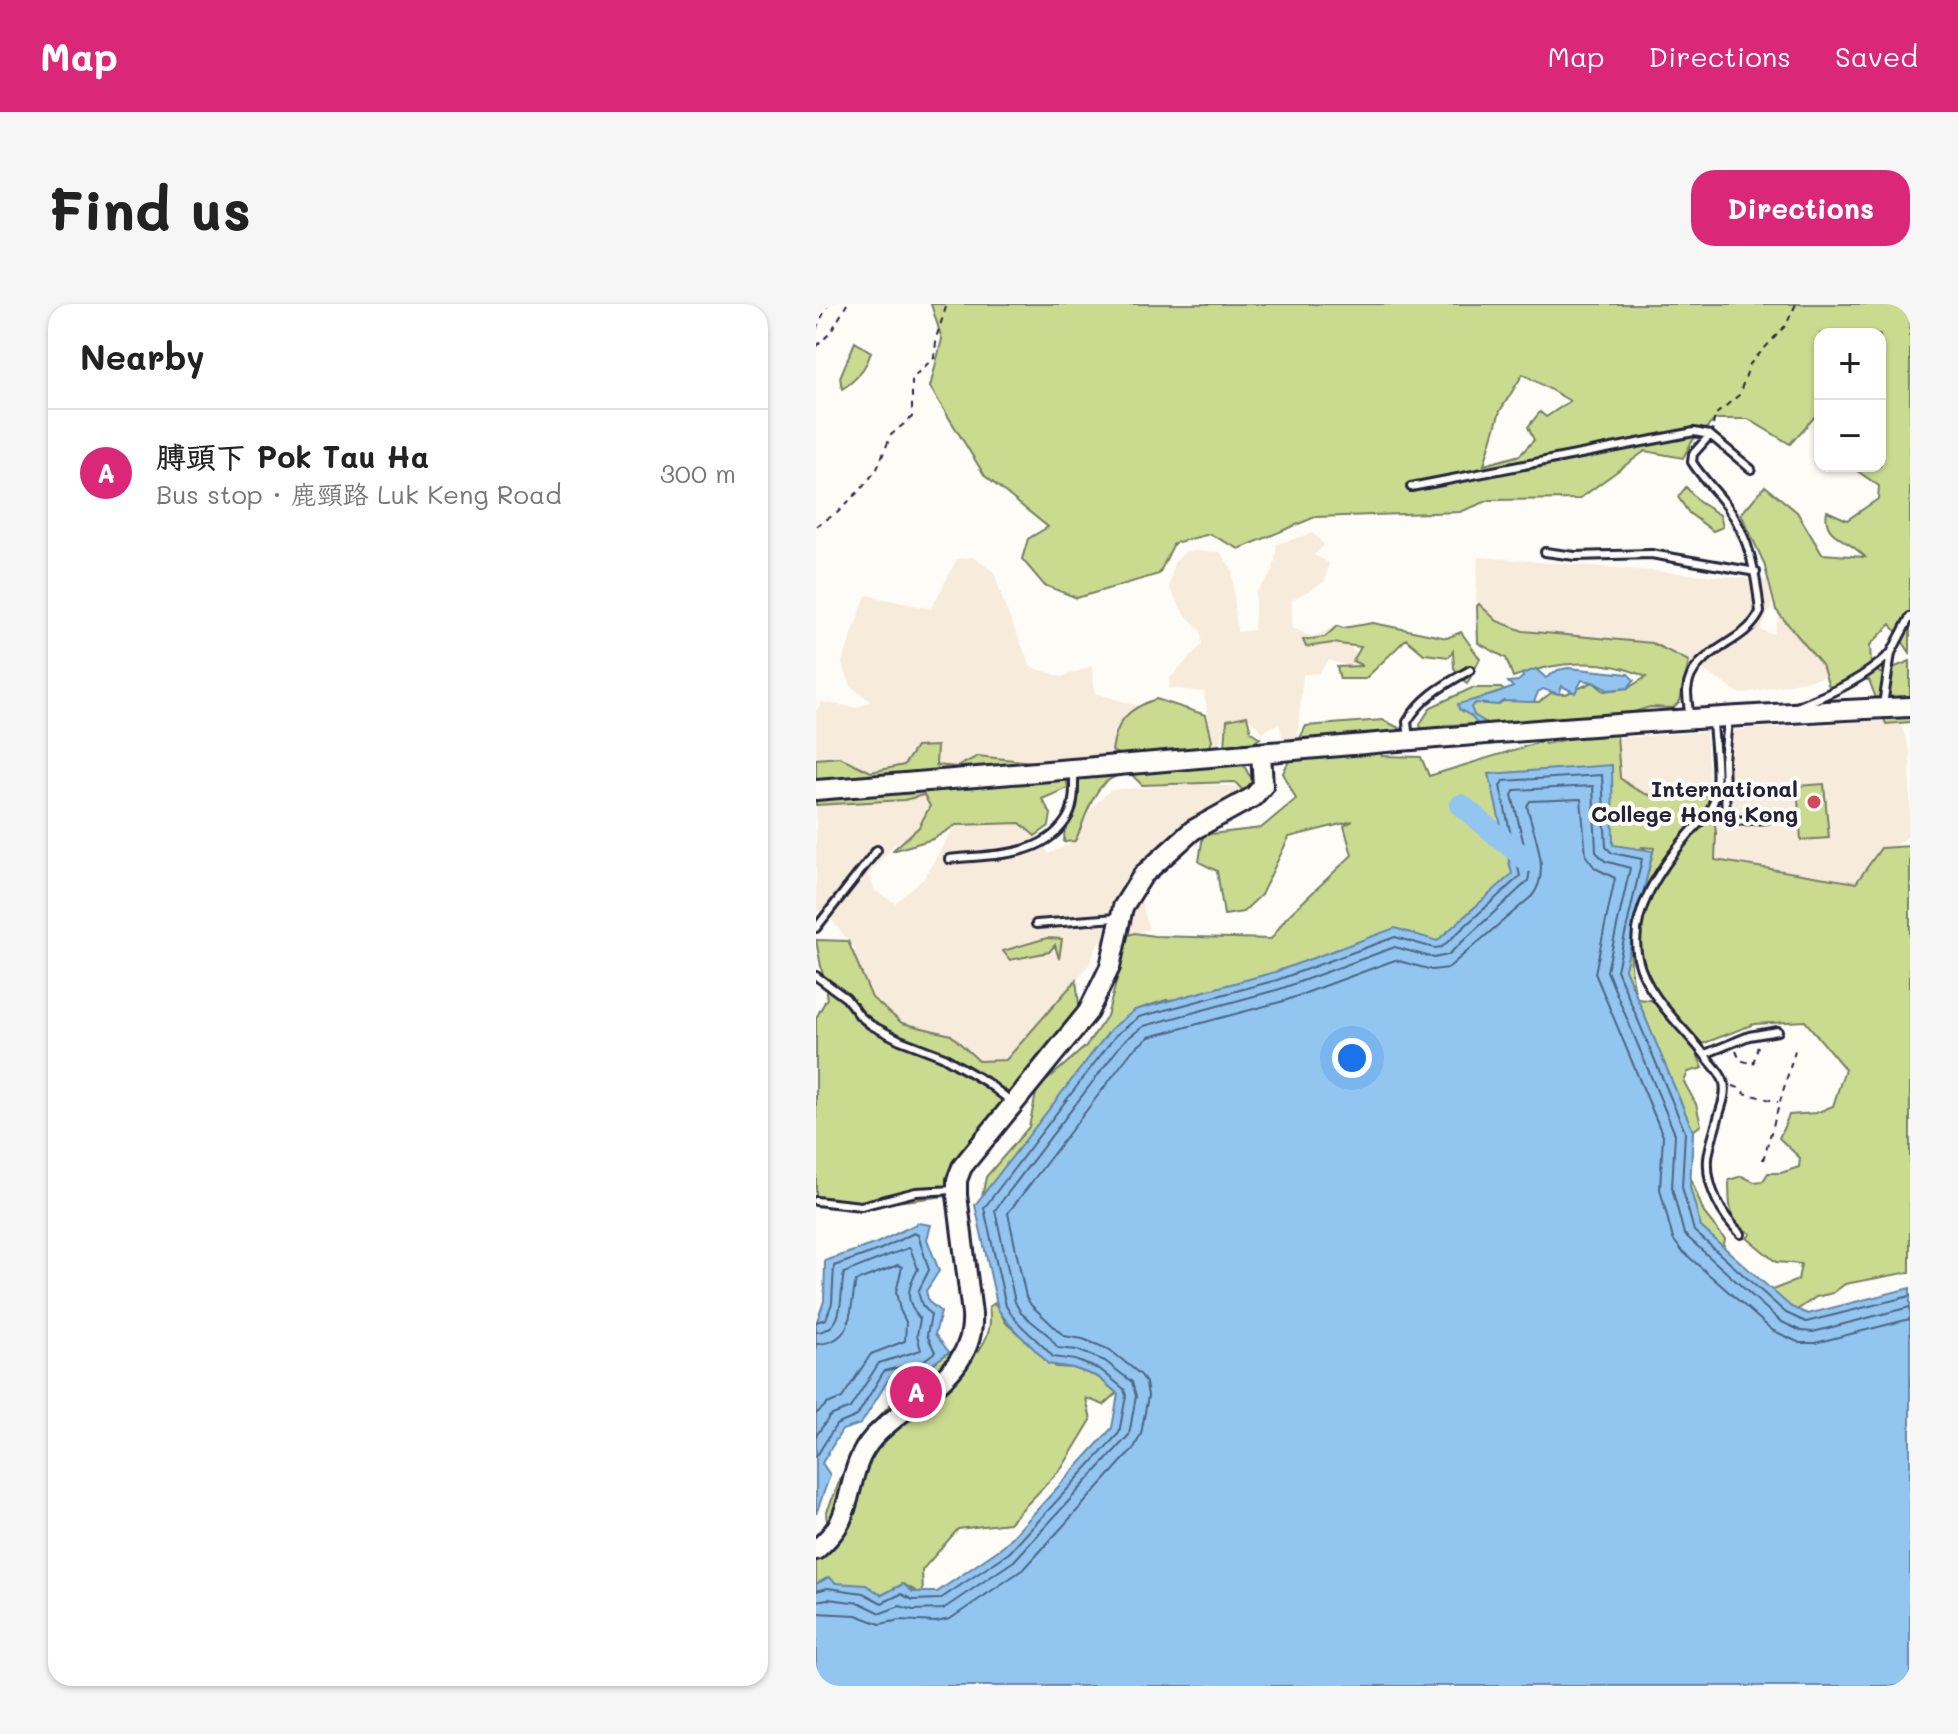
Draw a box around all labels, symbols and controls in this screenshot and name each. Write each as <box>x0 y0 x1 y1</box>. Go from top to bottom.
text: Map <box>40 31 118 81</box>
text: Map <box>1548 38 1605 74</box>
text: Directions <box>1649 38 1791 74</box>
text: Saved <box>1835 38 1918 74</box>
button: Directions <box>1691 170 1910 246</box>
text: Find us <box>48 172 251 245</box>
map controls <box>1814 328 1886 472</box>
button: + <box>1814 328 1886 400</box>
text: Nearby <box>80 334 205 379</box>
button: − <box>1814 400 1886 472</box>
text: 膊頭下 Pok Tau Ha <box>156 436 429 476</box>
text: A <box>97 456 115 490</box>
text: 300 m <box>660 456 736 490</box>
text: Bus stop · 鹿頸路 Luk Keng Road <box>156 477 562 511</box>
place label: International College Hong Kong <box>1591 774 1798 828</box>
marker: International College Hong Kong <box>1805 793 1823 811</box>
your location <box>1332 1038 1372 1078</box>
pin: A <box>890 1362 942 1422</box>

